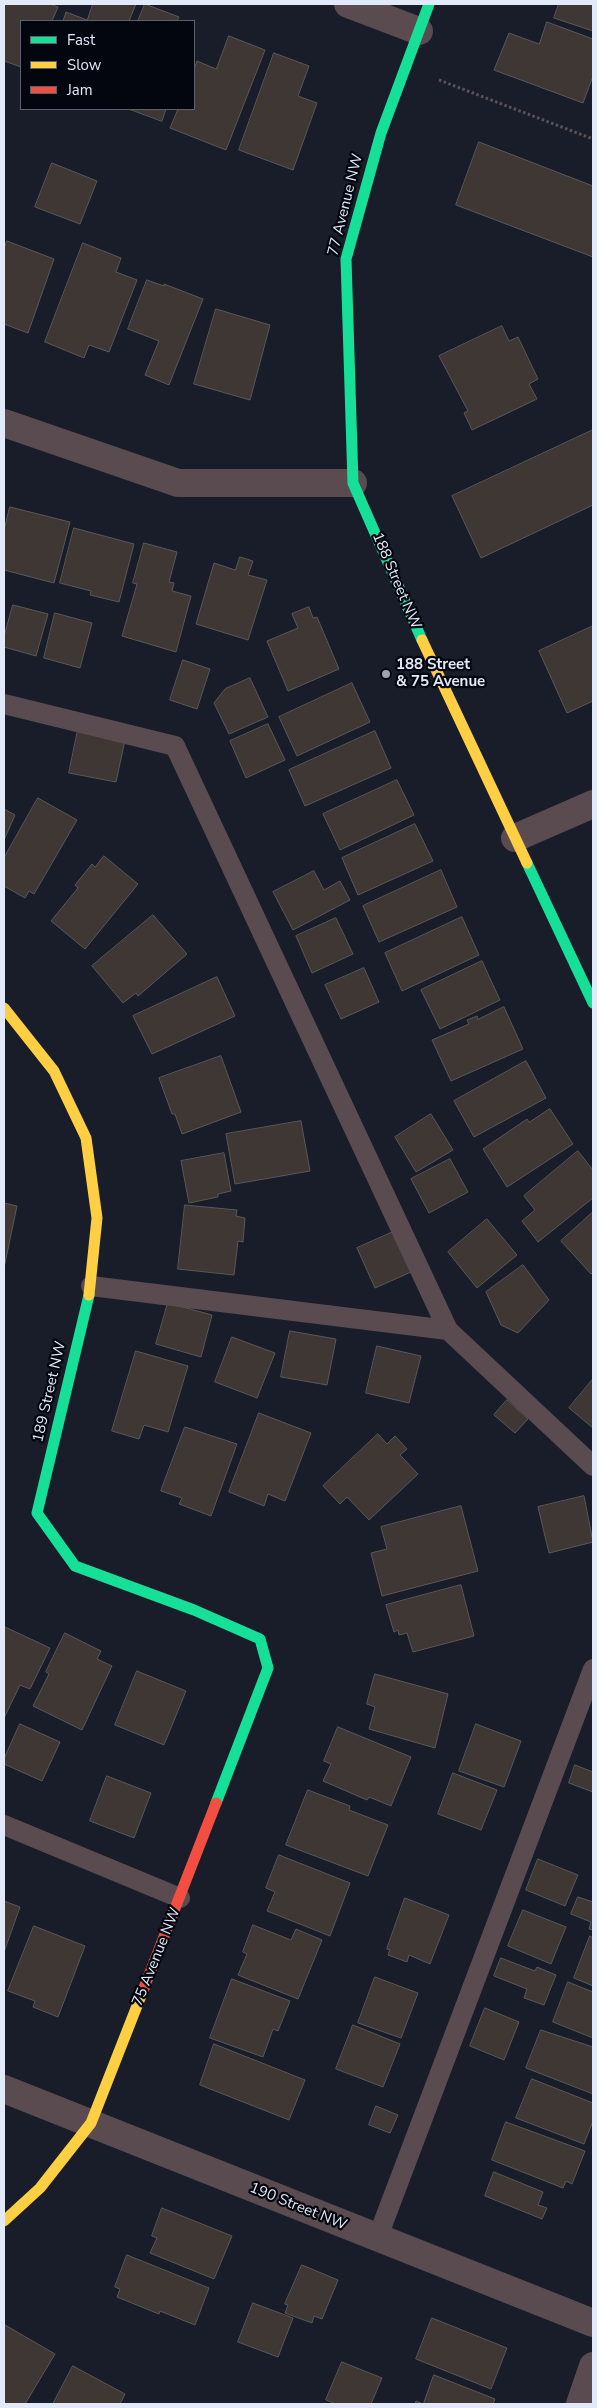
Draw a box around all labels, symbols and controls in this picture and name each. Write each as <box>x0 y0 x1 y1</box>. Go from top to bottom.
legend <box>20 20 195 110</box>
text: Fast <box>67 30 95 50</box>
text: Slow <box>67 55 101 75</box>
text: Jam <box>67 80 93 100</box>
street label: 77 Avenue NW <box>325 152 367 258</box>
street label: 188 Street NW <box>368 530 424 632</box>
place label: 188 Street & 75 Avenue <box>396 656 485 691</box>
marker: 188 Street & 75 Avenue <box>380 668 392 680</box>
street label: 189 Street NW <box>30 1340 70 1444</box>
street label: 75 Avenue NW <box>129 1905 185 2009</box>
street label: 190 Street NW <box>247 2179 349 2235</box>

